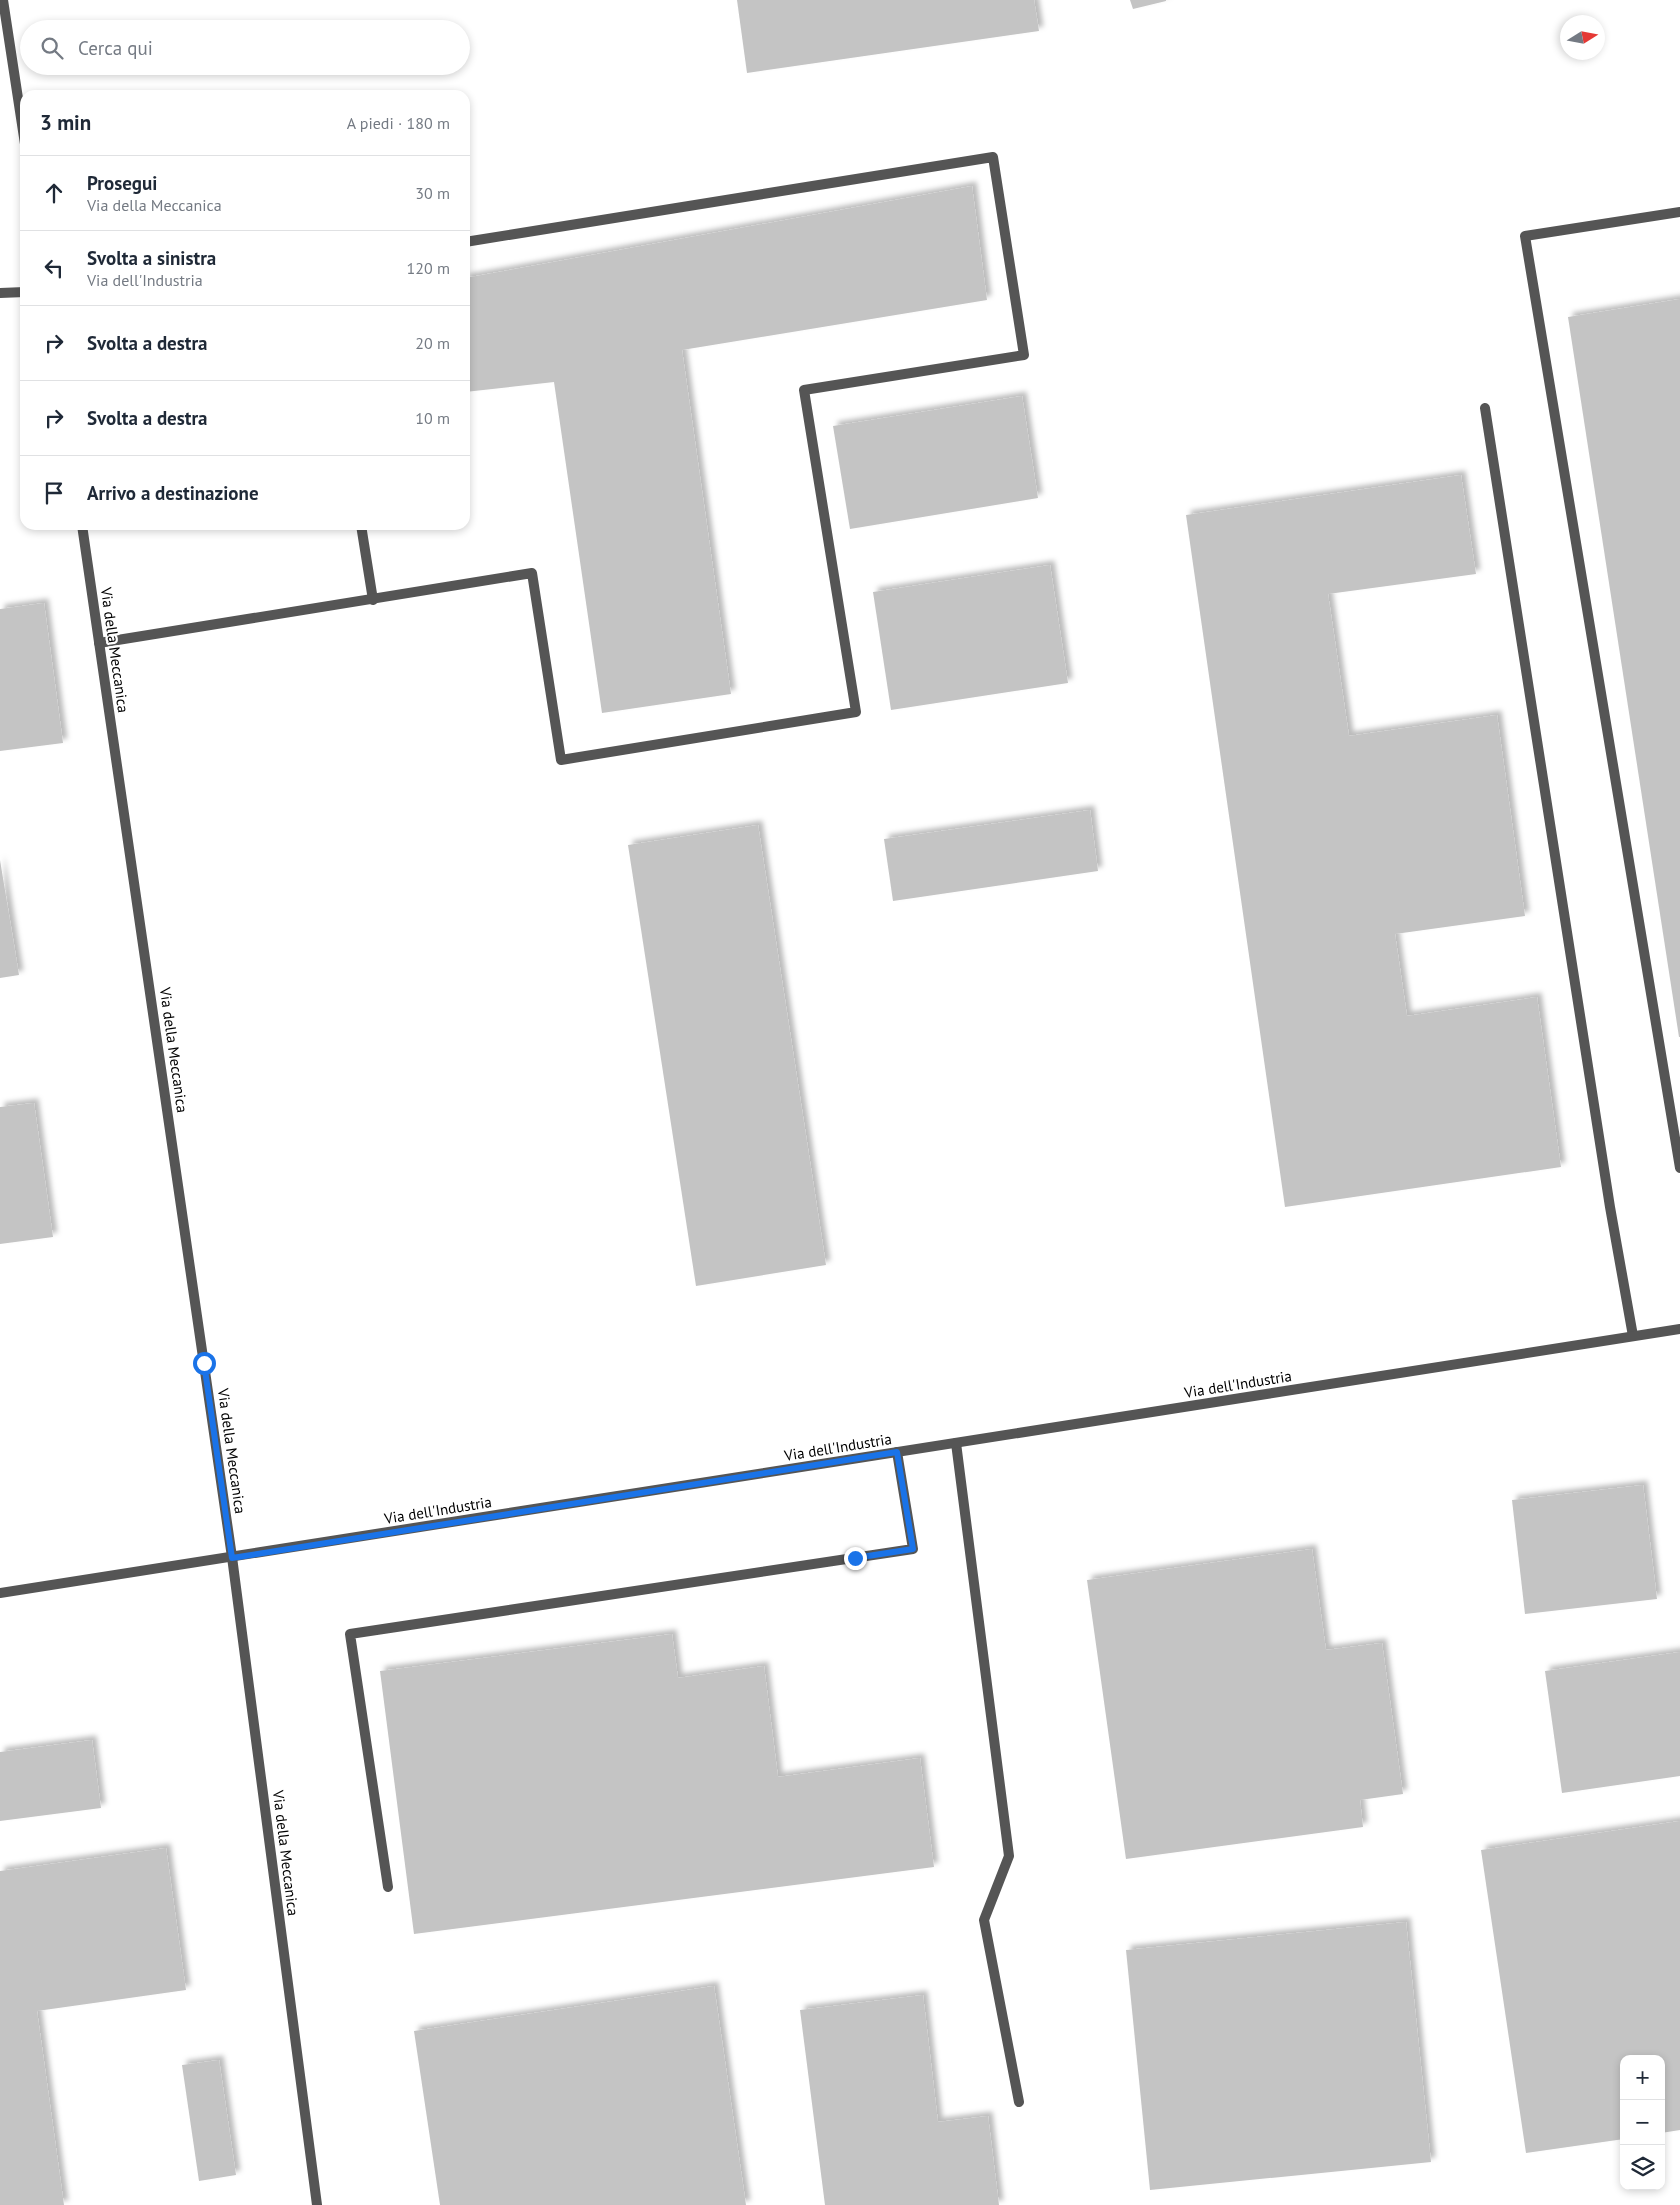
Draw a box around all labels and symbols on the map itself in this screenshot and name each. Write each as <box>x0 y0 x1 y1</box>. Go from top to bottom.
north arrow <box>1560 15 1605 60</box>
street label: Via della Meccanica <box>97 585 133 714</box>
street label: Via della Meccanica <box>156 985 192 1114</box>
route start <box>193 1352 216 1375</box>
street label: Via dell'Industria <box>1182 1366 1293 1402</box>
street label: Via della Meccanica <box>214 1386 250 1515</box>
street label: Via dell'Industria <box>782 1429 893 1465</box>
street label: Via dell'Industria <box>382 1492 493 1528</box>
route end <box>844 1547 867 1570</box>
street label: Via della Meccanica <box>269 1788 303 1917</box>

